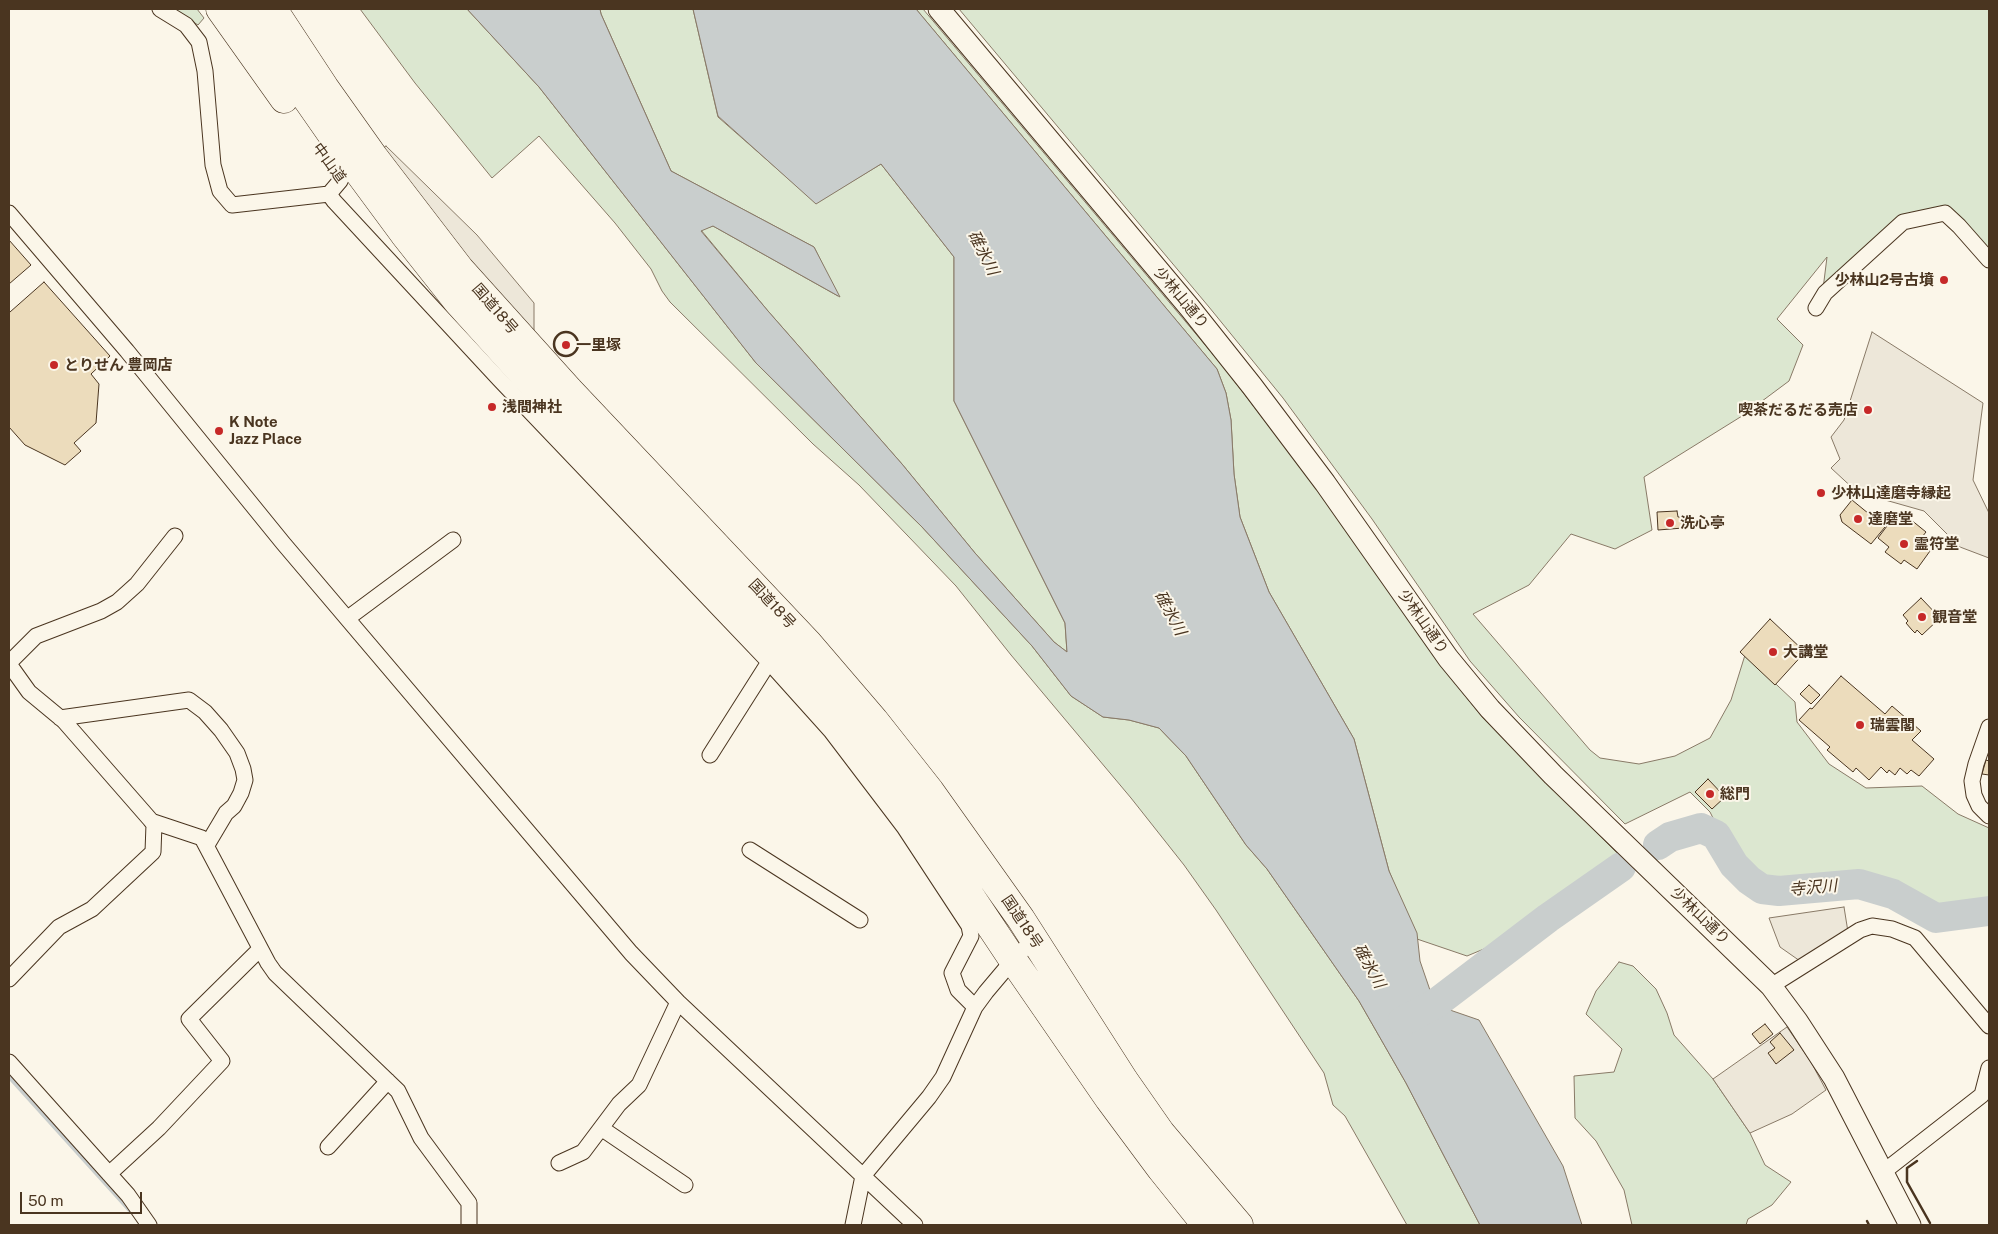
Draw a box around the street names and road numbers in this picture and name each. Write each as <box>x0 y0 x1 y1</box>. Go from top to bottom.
street label: 中山道 <box>308 140 350 186</box>
street label: 少林山通り <box>1150 263 1212 333</box>
street label: 国道18号 <box>468 280 522 338</box>
street label: 国道18号 <box>745 576 799 632</box>
street label: 少林山通り <box>1394 586 1452 658</box>
street label: 少林山通り <box>1667 883 1733 949</box>
street label: 国道18号 <box>998 892 1046 952</box>

